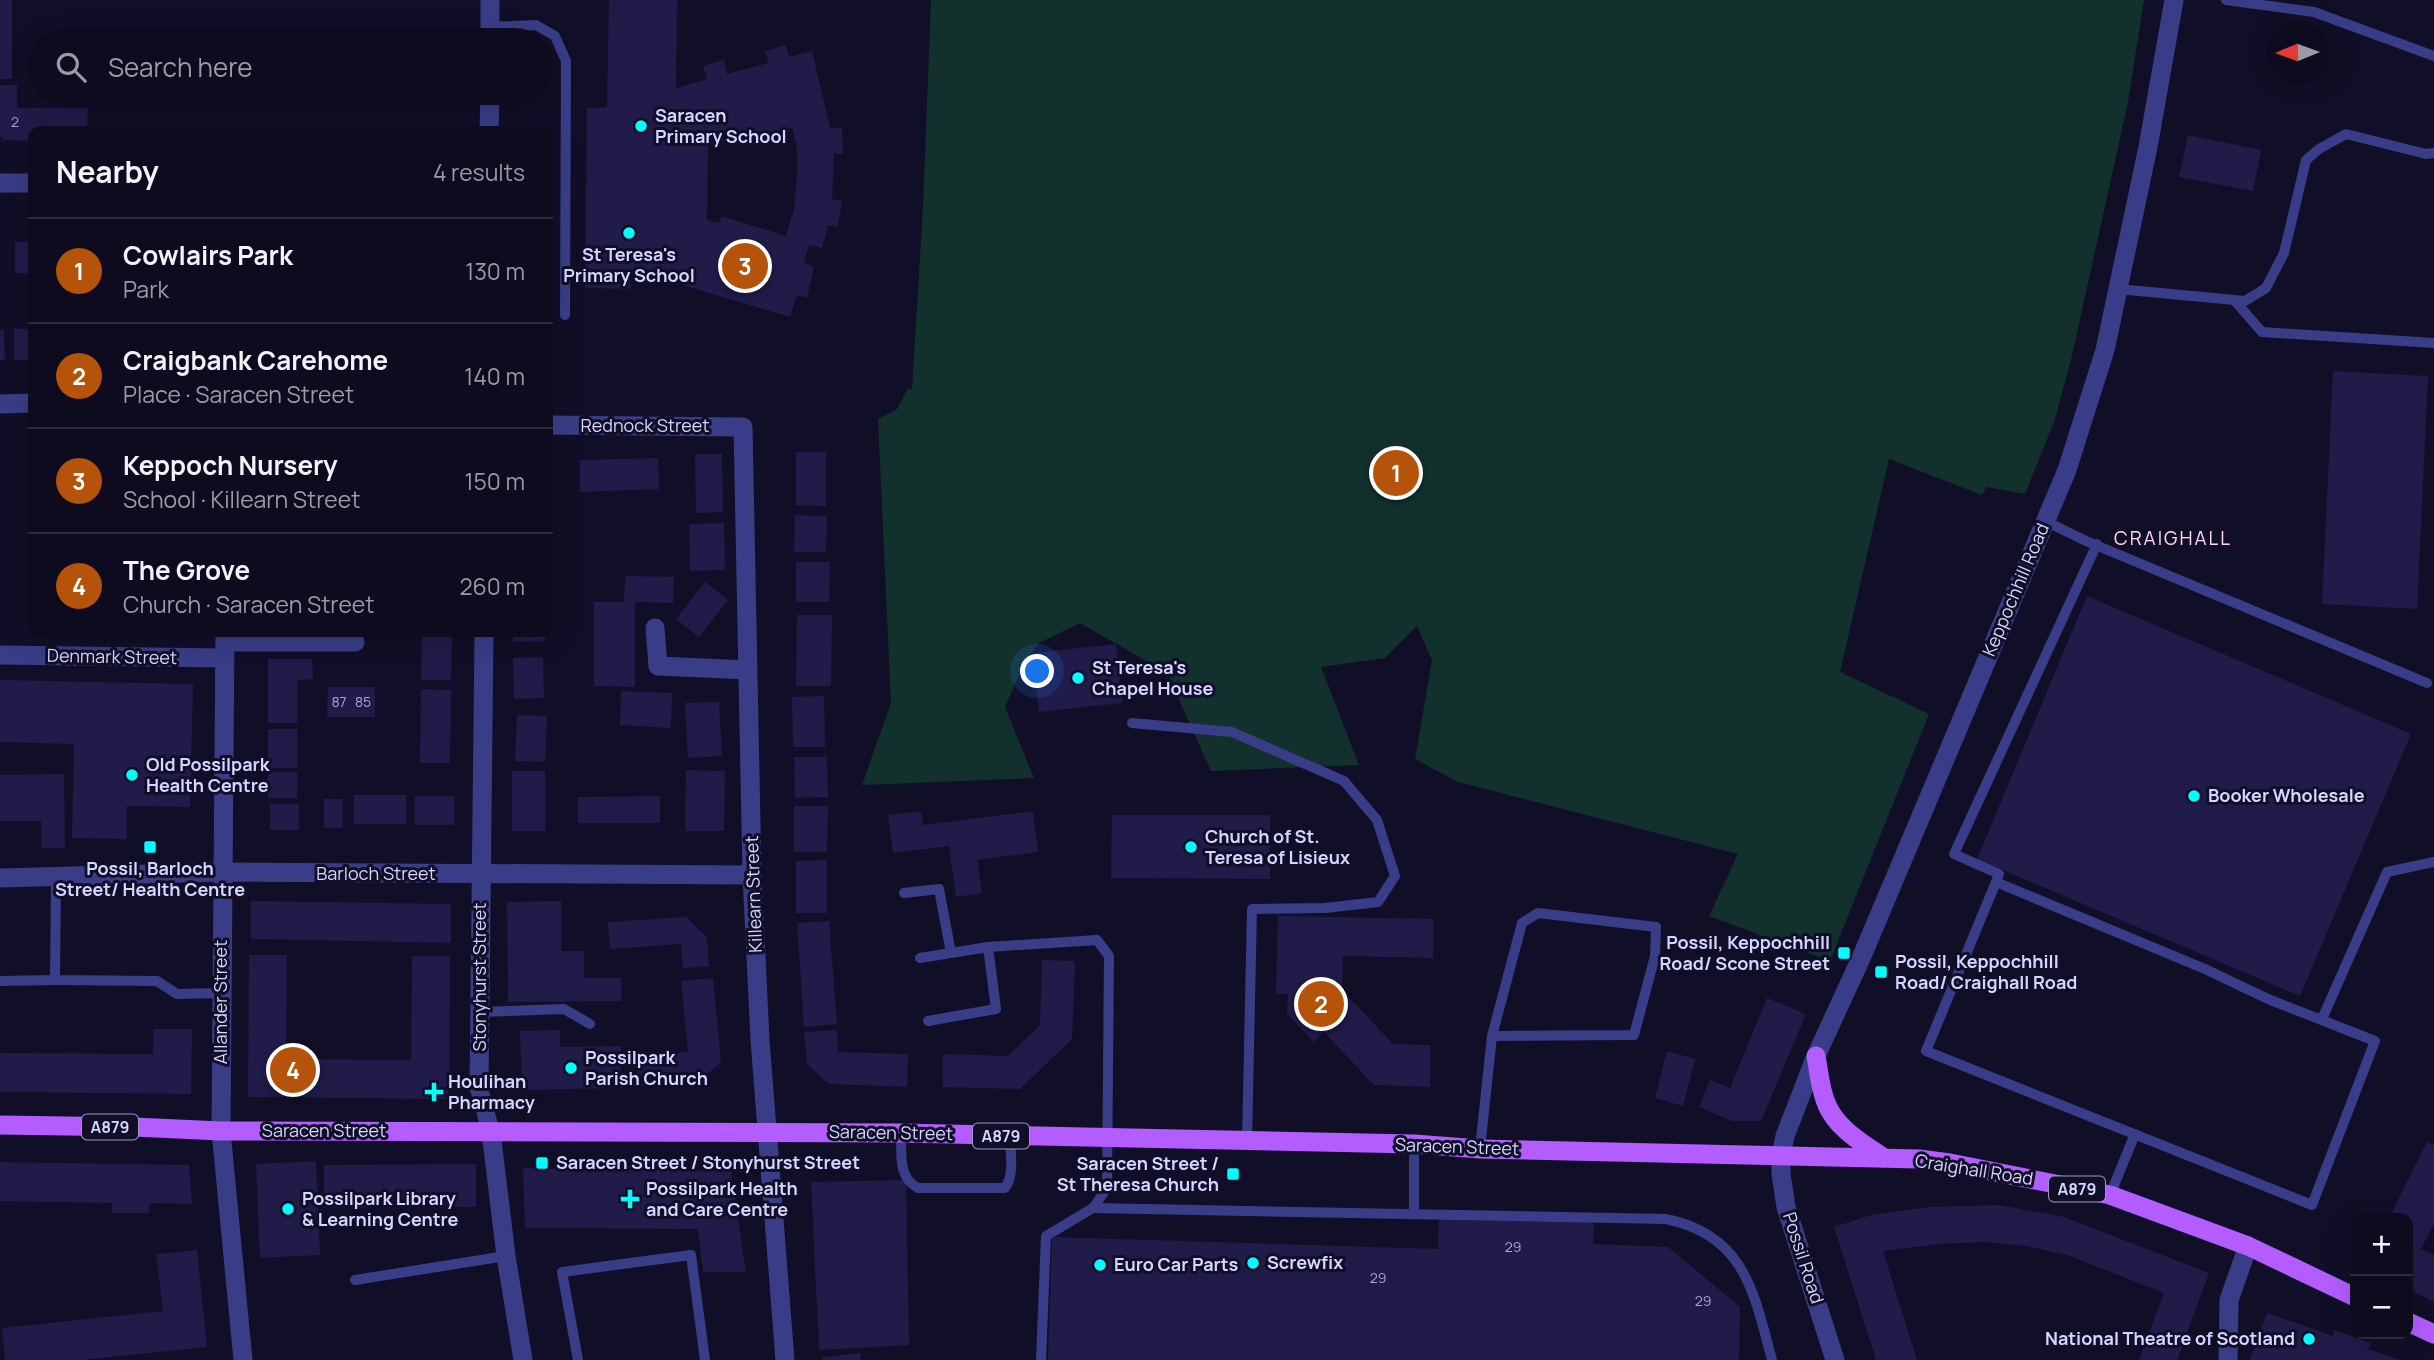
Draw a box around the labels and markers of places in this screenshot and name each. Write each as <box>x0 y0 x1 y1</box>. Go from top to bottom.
place label: Saracen Primary School <box>655 103 787 148</box>
marker: Saracen Primary School <box>633 118 649 134</box>
marker: St Teresa's Primary School <box>621 225 637 241</box>
pin: 3 <box>722 240 768 292</box>
place label: St Teresa's Primary School <box>563 242 695 287</box>
pin: 1 <box>1373 447 1419 499</box>
place label: St Teresa's Chapel House <box>1092 655 1214 700</box>
marker: St Teresa's Chapel House <box>1070 670 1086 686</box>
place label: Old Possilpark Health Centre <box>146 752 271 797</box>
marker: Old Possilpark Health Centre <box>124 767 140 783</box>
place label: Booker Wholesale <box>2208 783 2365 807</box>
marker: Booker Wholesale <box>2186 788 2202 804</box>
place label: Church of St. Teresa of Lisieux <box>1205 824 1350 869</box>
marker: Possil, Barloch Street/ Health Centre <box>142 839 158 855</box>
marker: Church of St. Teresa of Lisieux <box>1183 839 1199 855</box>
place label: Possil, Barloch Street/ Health Centre <box>55 856 245 901</box>
place label: Possil, Keppochhill Road/ Scone Street <box>1659 930 1830 975</box>
marker: Possil, Keppochhill Road/ Scone Street <box>1836 945 1852 961</box>
place label: Possil, Keppochhill Road/ Craighall Road <box>1895 949 2077 994</box>
marker: Possil, Keppochhill Road/ Craighall Road <box>1873 964 1889 980</box>
pin: 2 <box>1298 978 1344 1030</box>
pin: 4 <box>270 1044 316 1096</box>
place label: Possilpark Parish Church <box>585 1045 708 1090</box>
marker: Possilpark Parish Church <box>563 1060 579 1076</box>
place label: Houlihan Pharmacy <box>448 1069 535 1114</box>
marker: Houlihan Pharmacy <box>426 1084 442 1100</box>
place label: Saracen Street / Stonyhurst Street <box>556 1150 860 1174</box>
place label: Saracen Street / St Theresa Church <box>1057 1151 1219 1196</box>
marker: Saracen Street / Stonyhurst Street <box>534 1155 550 1171</box>
marker: Saracen Street / St Theresa Church <box>1225 1166 1241 1182</box>
place label: Possilpark Health and Care Centre <box>646 1176 798 1221</box>
place label: Possilpark Library & Learning Centre <box>302 1186 459 1231</box>
marker: Possilpark Health and Care Centre <box>620 1189 640 1209</box>
marker: Possilpark Library & Learning Centre <box>280 1201 296 1217</box>
place label: Screwfix <box>1267 1250 1343 1274</box>
place label: Euro Car Parts <box>1114 1252 1239 1276</box>
marker: Screwfix <box>1245 1255 1261 1271</box>
marker: Euro Car Parts <box>1092 1257 1108 1273</box>
place label: National Theatre of Scotland <box>2045 1326 2295 1350</box>
marker: National Theatre of Scotland <box>2301 1331 2317 1347</box>

